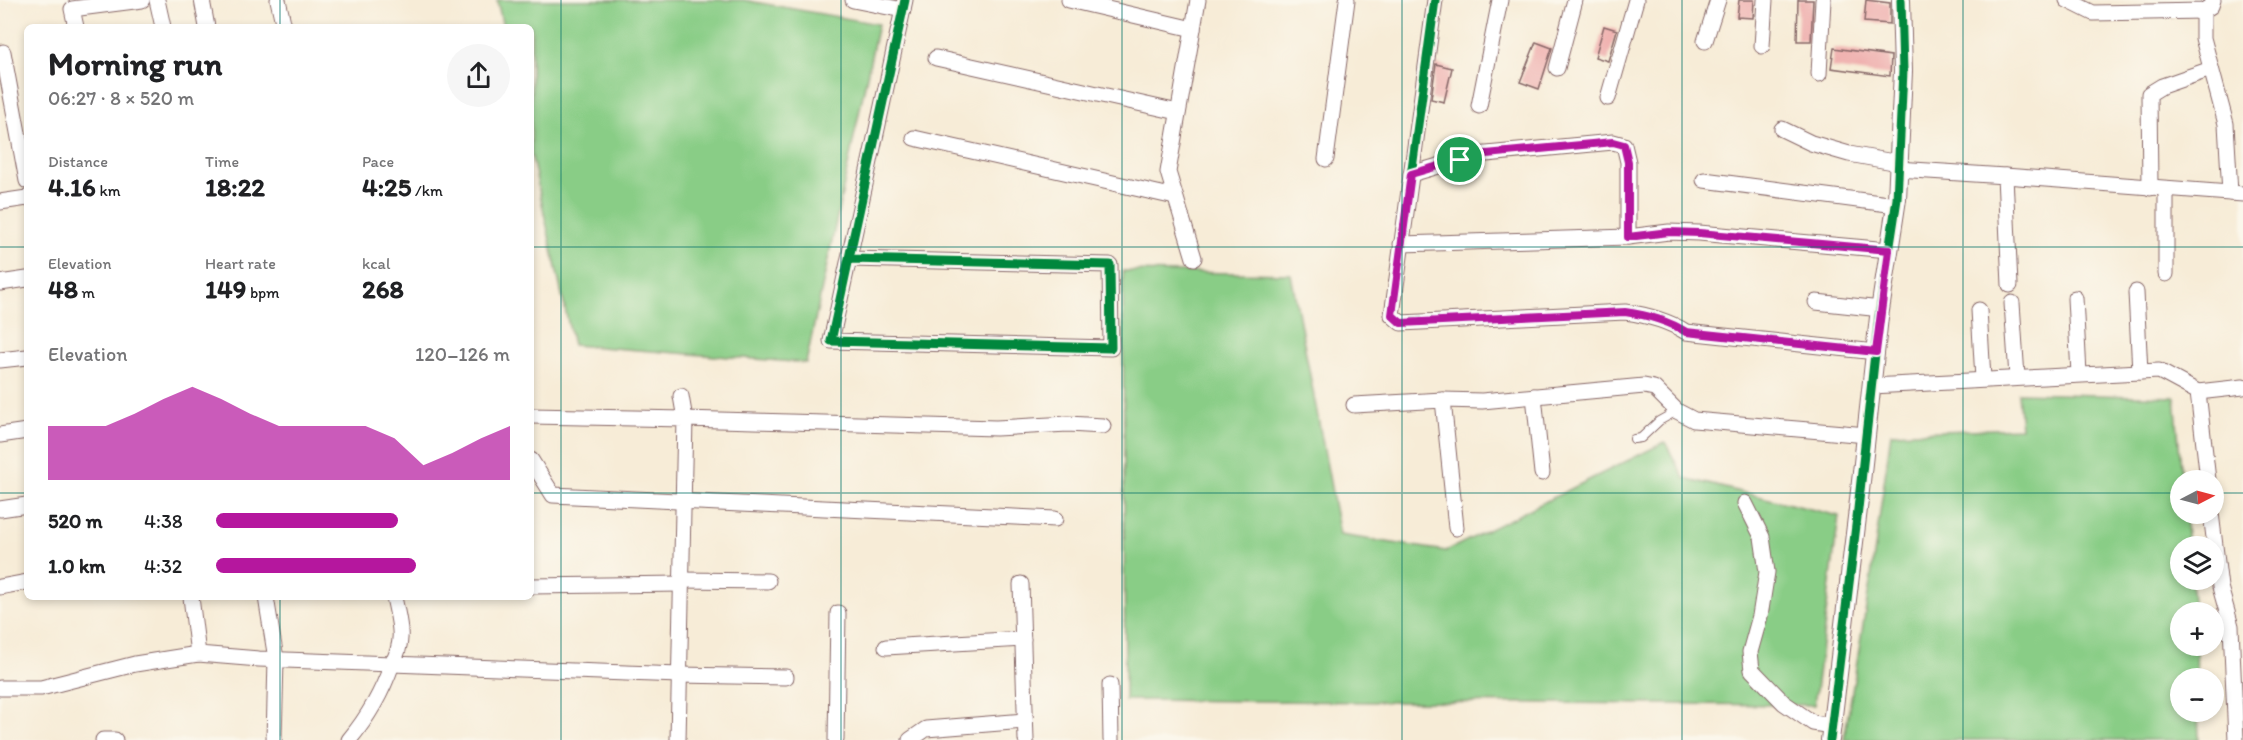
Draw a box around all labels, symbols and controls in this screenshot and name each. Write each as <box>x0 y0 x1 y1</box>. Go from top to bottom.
text: Morning run <box>48 44 223 83</box>
button: share <box>447 44 510 107</box>
text: 06:27 · 8 × 520 m <box>48 86 194 110</box>
pin <box>1434 134 1485 185</box>
icon: arrive <box>1443 143 1476 176</box>
text: Distance <box>48 152 108 171</box>
text: Time <box>205 152 239 171</box>
text: Pace <box>362 152 394 171</box>
text: 4.16 <box>48 171 96 203</box>
text: 18:22 <box>205 171 265 203</box>
text: 4:25 <box>362 171 411 203</box>
text: km <box>96 181 121 200</box>
text: /km <box>411 181 443 200</box>
text: Elevation <box>48 254 112 273</box>
text: Heart rate <box>205 254 276 273</box>
text: kcal <box>362 254 390 273</box>
text: 48 <box>48 273 78 305</box>
text: 149 <box>205 273 246 305</box>
text: 268 <box>362 273 404 305</box>
text: m <box>78 283 95 302</box>
text: bpm <box>246 283 280 302</box>
text: Elevation <box>48 342 127 366</box>
text: 120–126 m <box>415 342 510 366</box>
north arrow <box>2170 470 2224 524</box>
map controls <box>2170 470 2224 722</box>
text: 520 m <box>48 509 103 533</box>
text: 4:38 <box>144 509 183 533</box>
button: layers <box>2170 536 2224 590</box>
text: 1.0 km <box>48 554 105 578</box>
text: 4:32 <box>144 554 182 578</box>
button: + <box>2170 602 2224 656</box>
button: − <box>2170 668 2224 722</box>

